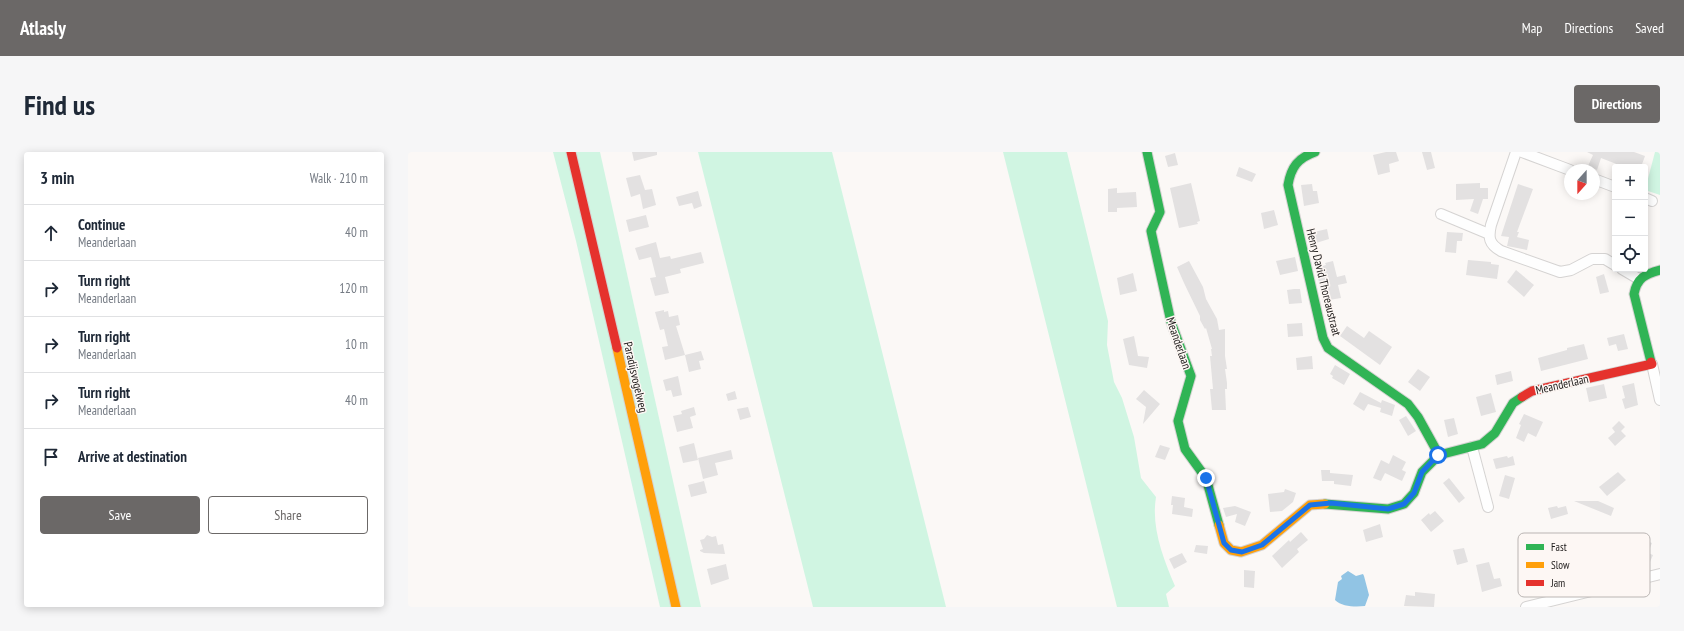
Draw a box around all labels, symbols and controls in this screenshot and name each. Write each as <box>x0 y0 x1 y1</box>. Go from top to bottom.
text: Atlasly <box>20 16 66 40</box>
text: Map <box>1522 19 1542 37</box>
text: Directions <box>1564 19 1613 37</box>
text: Saved <box>1635 19 1664 37</box>
button: Directions <box>1574 85 1660 123</box>
text: Find us <box>24 86 95 123</box>
north arrow <box>1564 164 1600 200</box>
map controls <box>1612 164 1648 272</box>
button: + <box>1612 164 1648 200</box>
text: 3 min <box>40 167 74 189</box>
text: Walk · 210 m <box>310 170 368 187</box>
button: − <box>1612 200 1648 236</box>
text: Continue <box>78 215 125 234</box>
icon: ahead <box>40 222 62 244</box>
text: 40 m <box>345 224 368 241</box>
street label: Henry David Thoreaustraat <box>1303 227 1345 338</box>
text: Meanderlaan <box>78 234 136 251</box>
button: locate <box>1612 236 1648 272</box>
text: Turn right <box>78 271 130 290</box>
icon: right <box>40 278 62 300</box>
text: 120 m <box>339 280 368 297</box>
text: Meanderlaan <box>78 290 136 307</box>
street label: Meanderlaan <box>1163 315 1195 371</box>
text: Turn right <box>78 327 130 346</box>
icon: right <box>40 334 62 356</box>
text: 10 m <box>345 336 368 353</box>
street label: Paradijsvogelweg <box>621 340 651 414</box>
text: Meanderlaan <box>78 346 136 363</box>
street label: Meanderlaan <box>1534 371 1590 397</box>
text: Turn right <box>78 383 130 402</box>
icon: right <box>40 390 62 412</box>
text: 40 m <box>345 392 368 409</box>
text: Meanderlaan <box>78 402 136 419</box>
icon: arrive <box>40 446 62 468</box>
route start <box>1429 446 1447 464</box>
text: Arrive at destination <box>78 447 187 466</box>
route end <box>1197 469 1215 487</box>
button: Save <box>40 496 200 534</box>
button: Share <box>208 496 368 534</box>
legend <box>1518 533 1650 597</box>
text: Fast <box>1551 540 1567 554</box>
text: Slow <box>1551 558 1570 572</box>
text: Jam <box>1550 576 1565 590</box>

